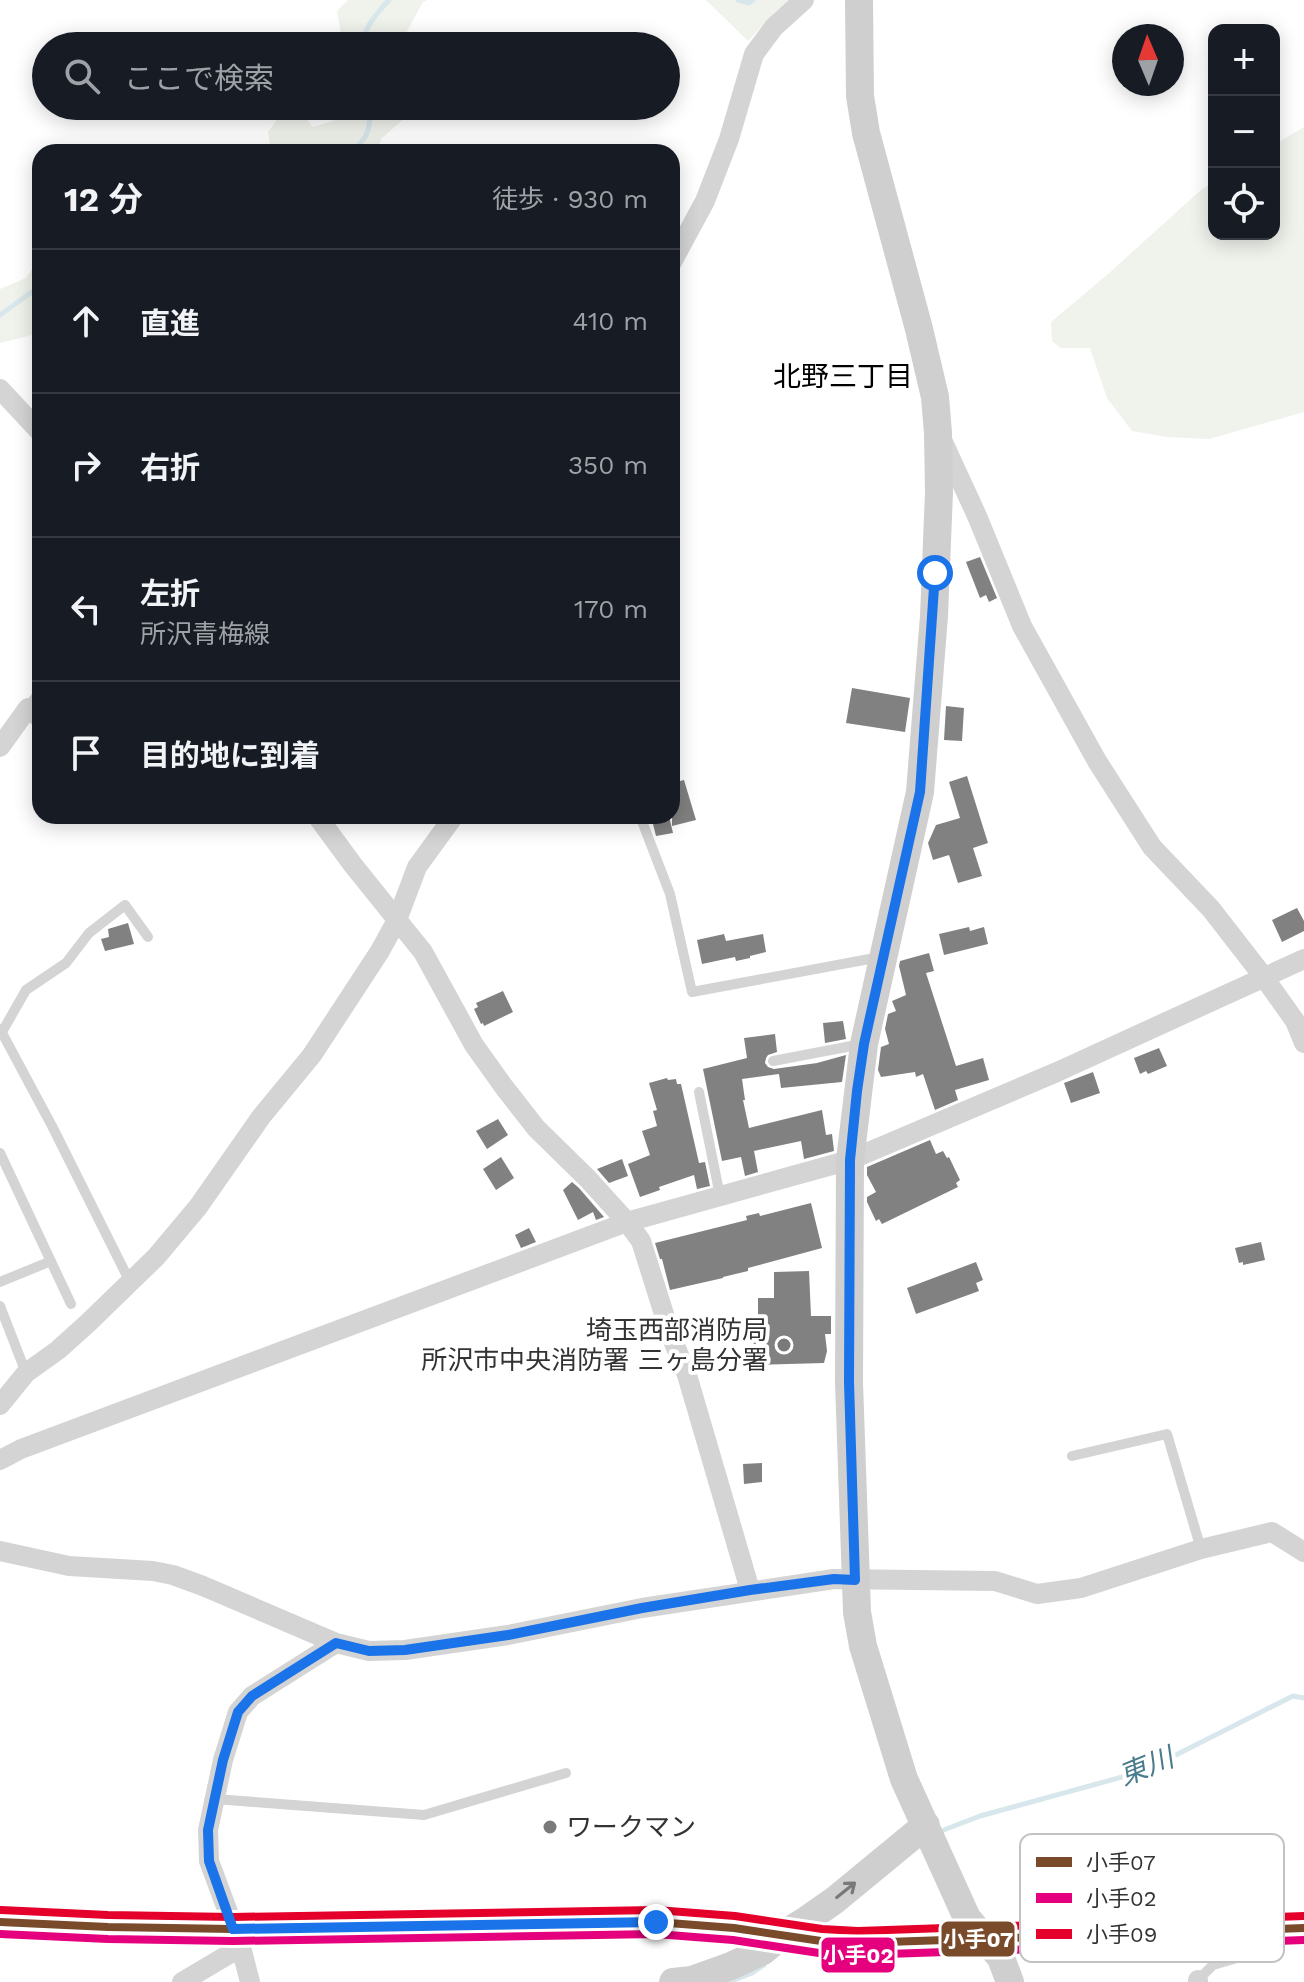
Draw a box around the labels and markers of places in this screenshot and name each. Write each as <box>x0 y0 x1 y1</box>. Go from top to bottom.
place label: 埼玉西部消防局 所沢市中央消防署 三ヶ島分署 <box>421 1315 768 1375</box>
marker: 埼玉西部消防局 所沢市中央消防署 三ヶ島分署 <box>775 1336 793 1354</box>
place label: ワークマン <box>566 1812 696 1842</box>
marker: ワークマン <box>541 1818 559 1836</box>

